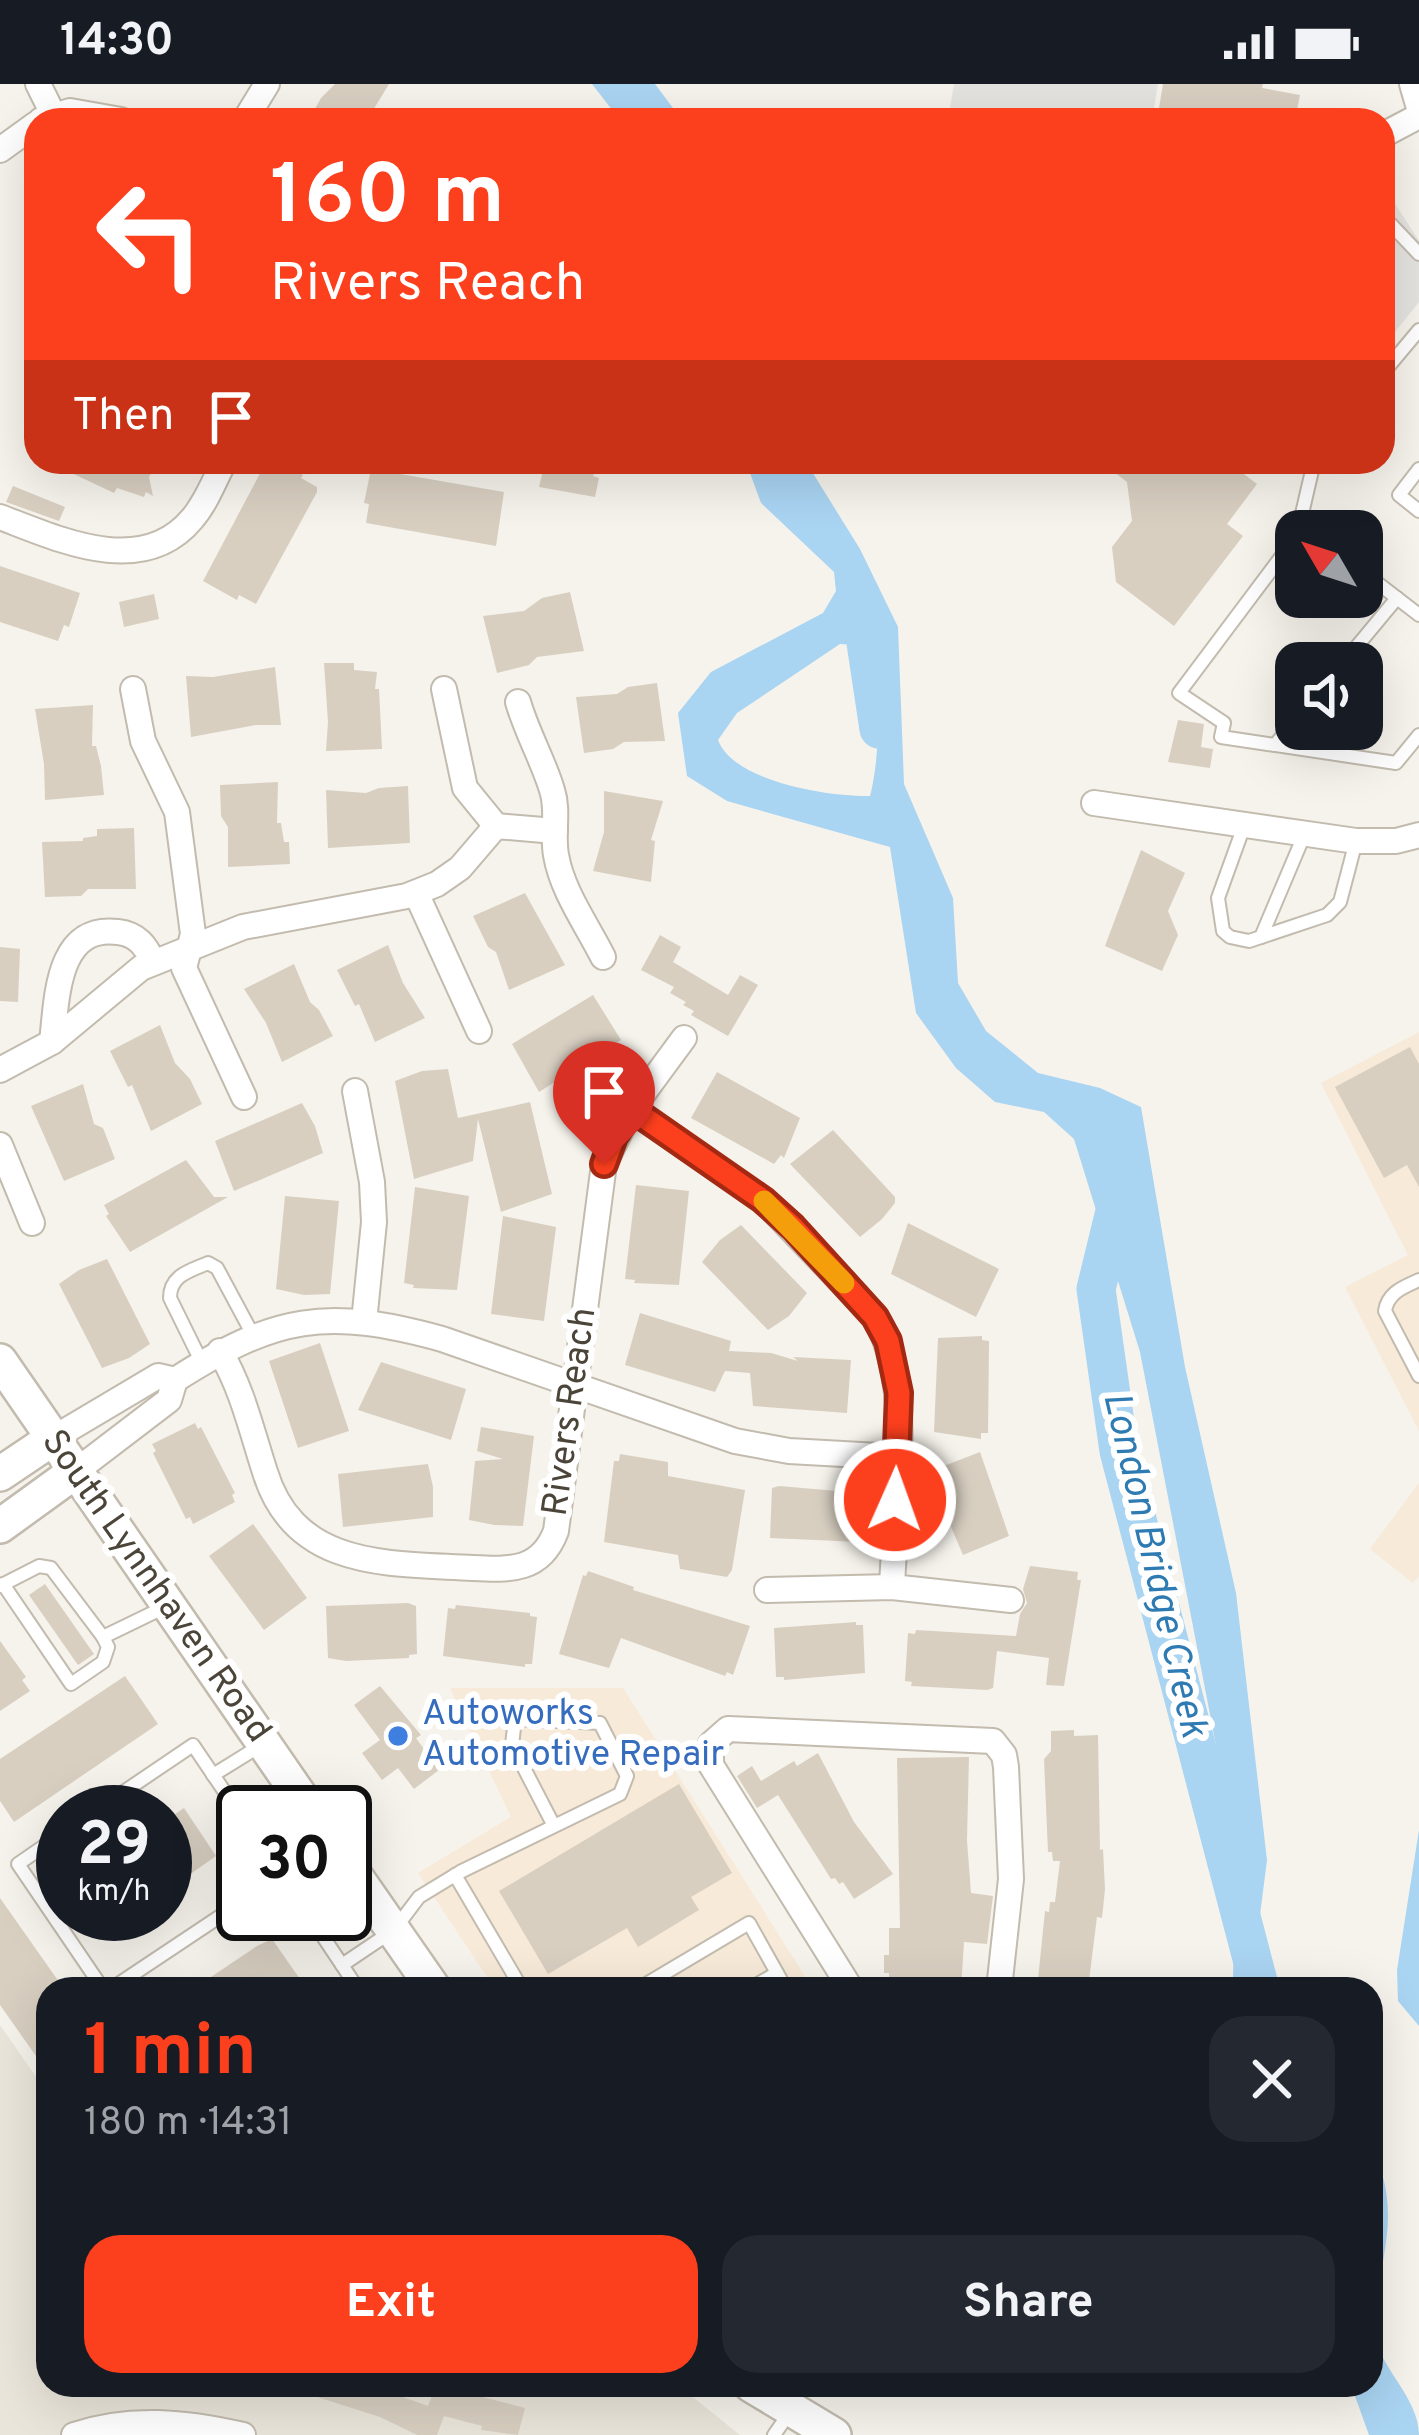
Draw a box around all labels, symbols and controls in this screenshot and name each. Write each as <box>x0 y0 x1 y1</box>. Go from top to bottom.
text: 14:30 <box>60 14 174 71</box>
text: 160 m <box>270 147 505 253</box>
icon: left <box>72 156 228 312</box>
text: Rivers Reach <box>270 251 585 320</box>
icon: arrive <box>198 384 264 450</box>
text: Then <box>72 389 174 446</box>
north arrow <box>1275 510 1383 618</box>
map controls <box>1275 510 1383 750</box>
button: sound <box>1275 642 1383 750</box>
pin <box>553 1041 655 1164</box>
icon: arrive <box>571 1059 637 1125</box>
street label: Rivers Reach <box>534 1305 608 1519</box>
water label: London Bridge Creek <box>1089 1388 1217 1744</box>
street label: South Lynnhaven Road <box>30 1422 280 1752</box>
position arrow <box>832 1437 958 1563</box>
place label: Autoworks Automotive Repair <box>422 1692 724 1779</box>
marker: Autoworks Automotive Repair <box>385 1723 411 1749</box>
speed limit sign: 30 <box>216 1785 372 1941</box>
text: 29 <box>77 1810 151 1886</box>
text: km/h <box>78 1874 150 1911</box>
text: 1 min <box>84 2009 257 2101</box>
button: close <box>1209 2016 1335 2142</box>
text: 180 m · 14:31 <box>84 2100 292 2149</box>
button: Exit <box>84 2235 698 2373</box>
button: Share <box>722 2235 1335 2373</box>

